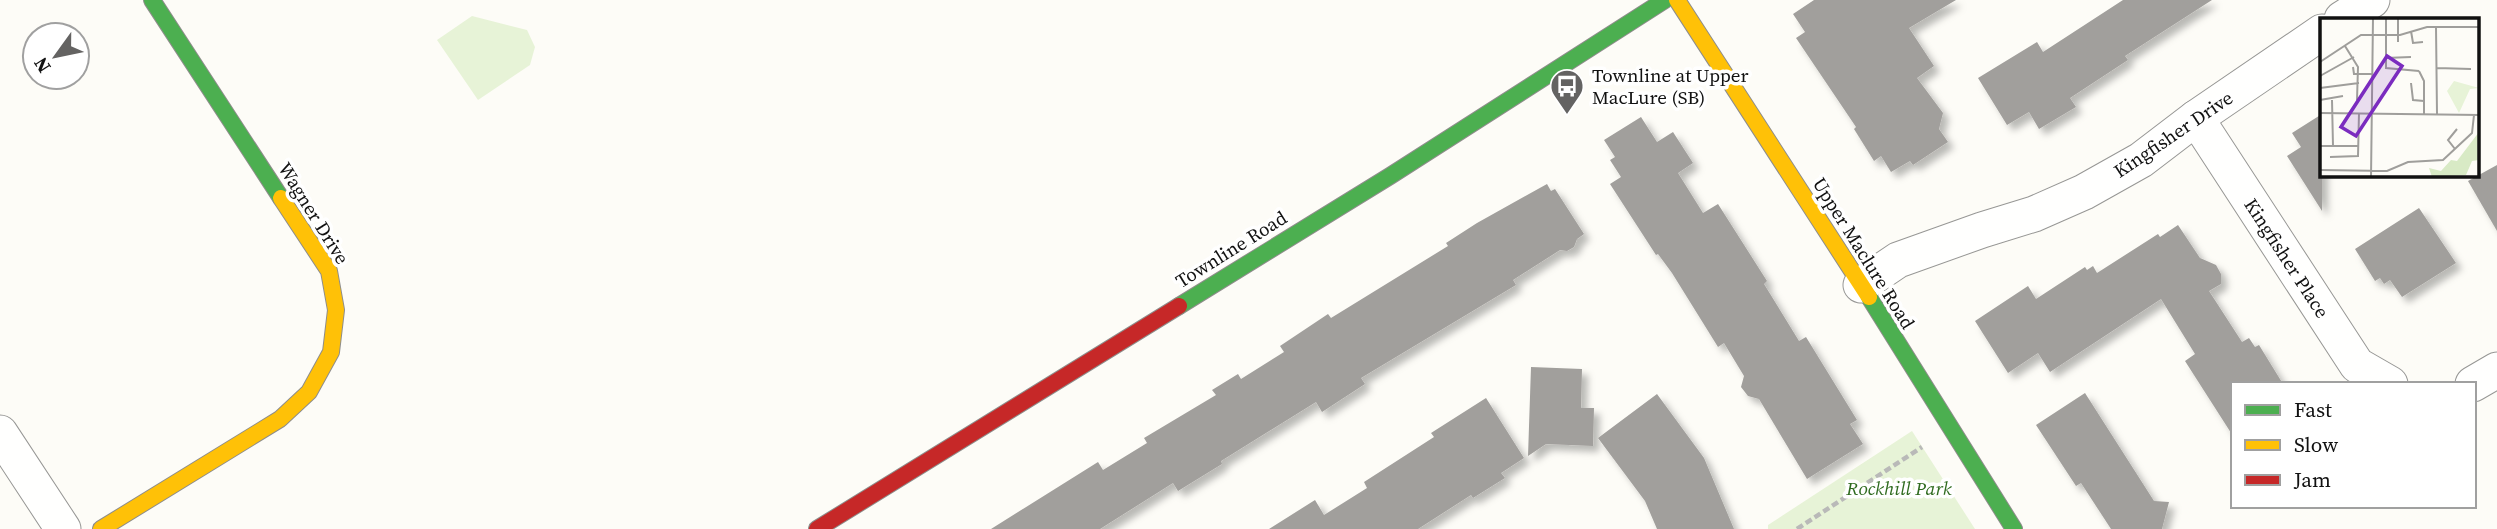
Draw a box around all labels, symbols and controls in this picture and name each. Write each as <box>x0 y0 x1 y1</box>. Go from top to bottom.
inset map <box>2320 18 2480 177</box>
north arrow <box>21 21 91 91</box>
text: N <box>27 52 56 78</box>
place label: Townline at Upper MacLure (SB) <box>1592 62 1749 110</box>
bus stop icon: Townline at Upper MacLure (SB) <box>1548 67 1586 116</box>
street label: Kingfisher Drive <box>2108 84 2238 184</box>
street label: Wagner Drive <box>272 157 356 269</box>
street label: Upper Maclure Road <box>1807 172 1921 334</box>
street label: Kingfisher Place <box>2238 193 2336 323</box>
street label: Townline Road <box>1170 204 1292 294</box>
legend <box>2231 382 2476 508</box>
text: Fast <box>2294 395 2332 424</box>
text: Slow <box>2294 430 2338 459</box>
text: Jam <box>2293 465 2331 494</box>
park label: Rockhill Park <box>1845 475 1952 501</box>

